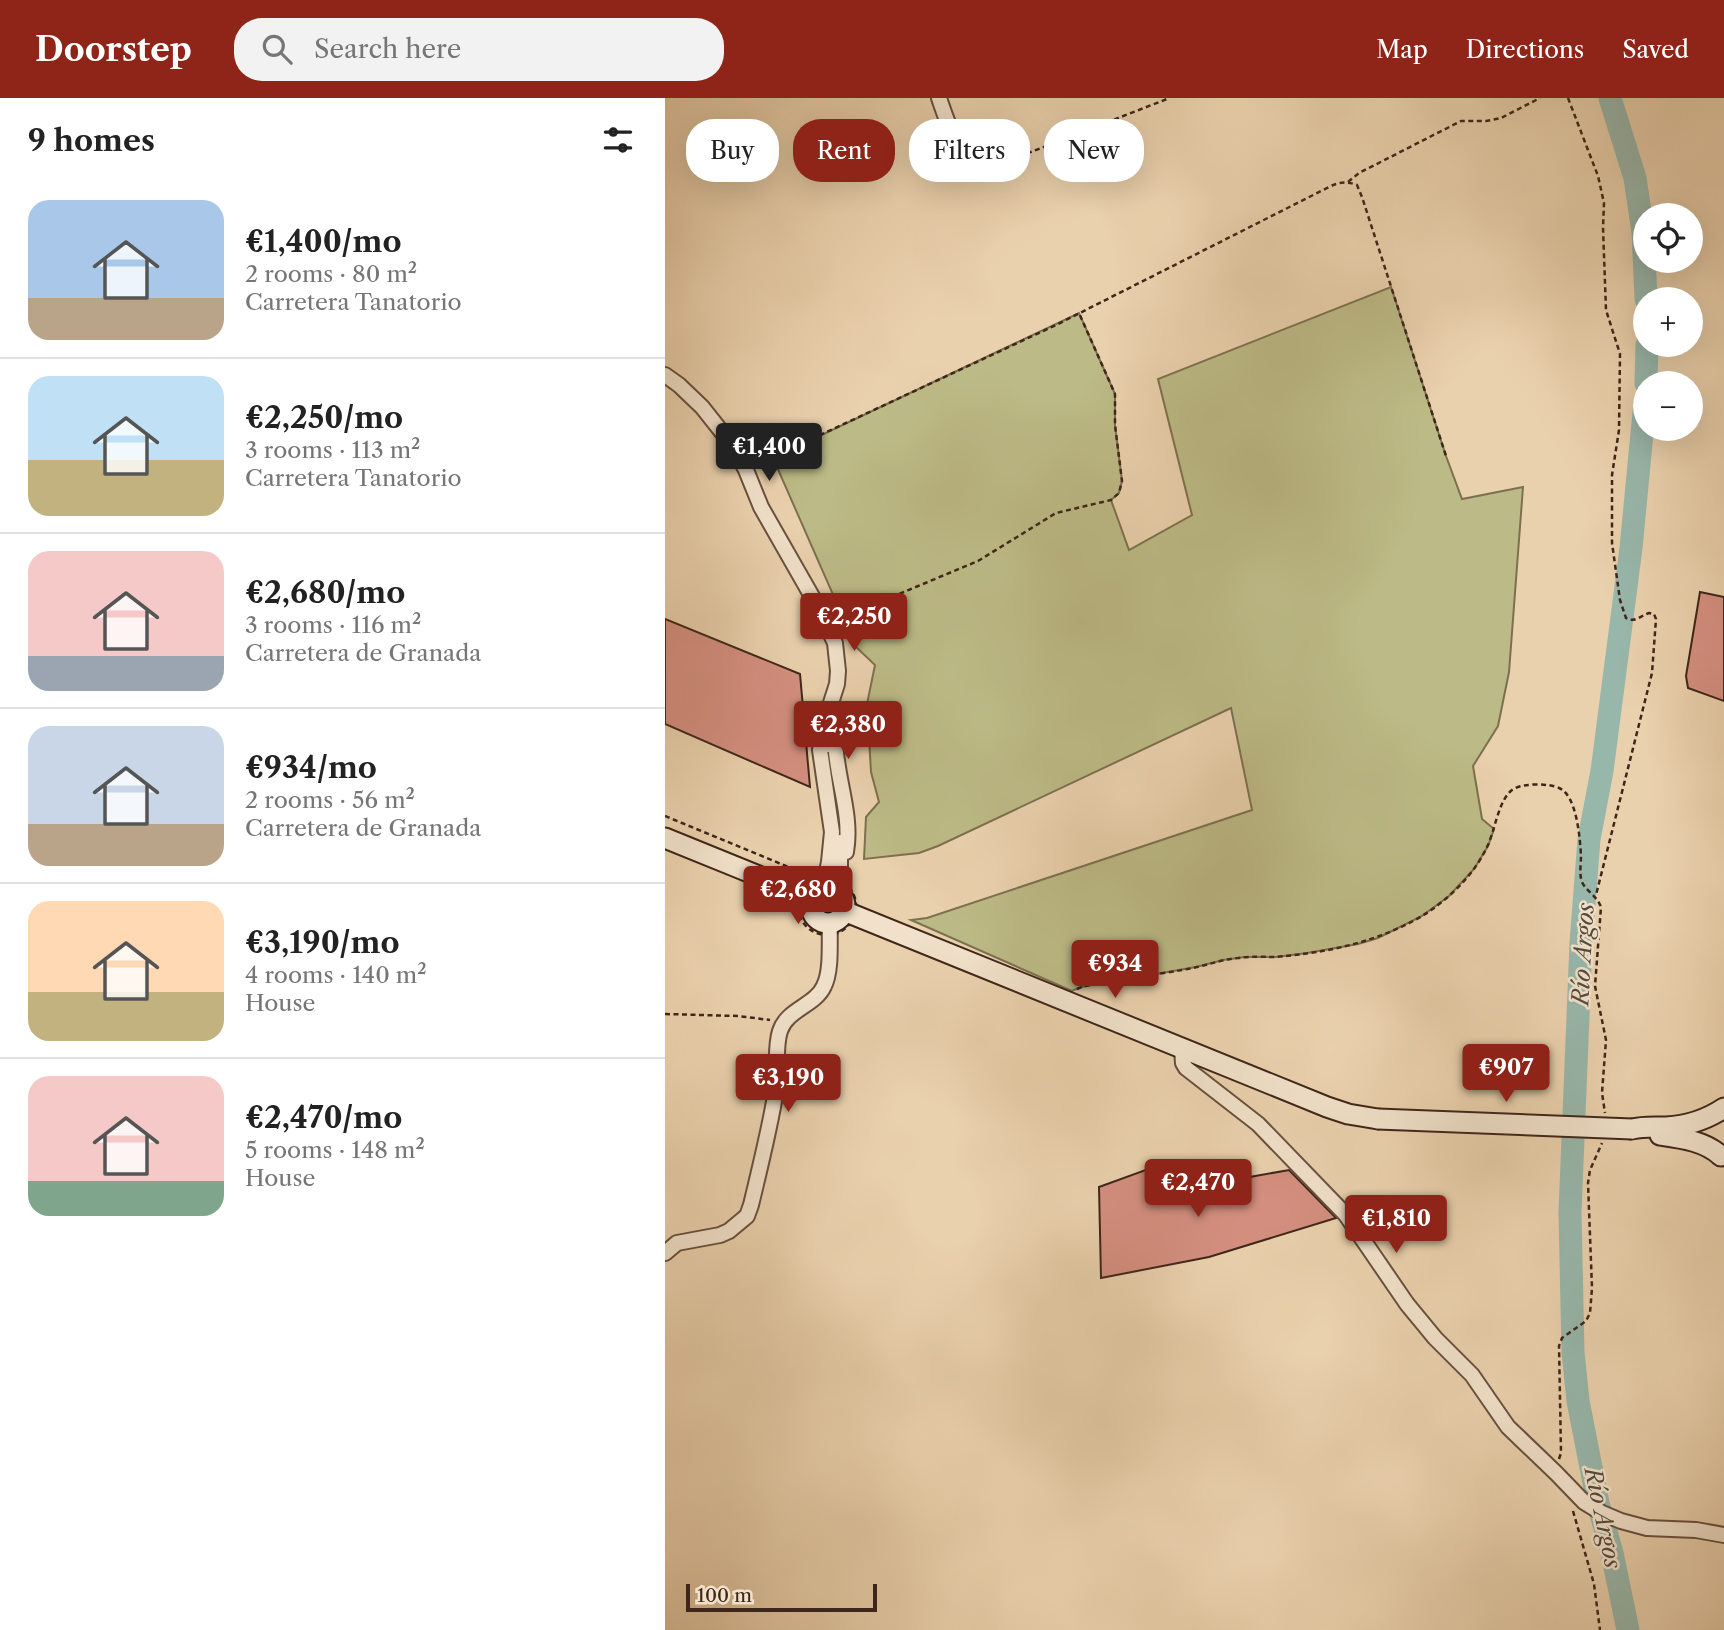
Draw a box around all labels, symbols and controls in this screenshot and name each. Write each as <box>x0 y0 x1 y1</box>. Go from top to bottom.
search box <box>234 18 724 81</box>
text: Doorstep <box>35 29 192 70</box>
icon: search <box>258 30 296 68</box>
text: Search here <box>314 33 461 65</box>
text: Map <box>1376 35 1428 64</box>
text: Directions <box>1466 35 1584 64</box>
text: Saved <box>1622 35 1689 64</box>
chip: Buy <box>686 119 779 182</box>
chip: Rent <box>793 119 895 182</box>
chip: Filters <box>909 119 1030 182</box>
chip: New <box>1044 119 1144 182</box>
icon: filters <box>599 121 637 159</box>
text: 9 homes <box>28 122 155 159</box>
map controls <box>1633 203 1703 441</box>
button: locate <box>1633 203 1703 273</box>
text: €1,400/mo <box>245 223 402 260</box>
icon: home <box>84 228 168 312</box>
text: 2 rooms · 80 m² <box>245 260 417 288</box>
button: + <box>1633 287 1703 357</box>
text: Carretera Tanatorio <box>245 288 462 316</box>
button: − <box>1633 371 1703 441</box>
text: €2,250/mo <box>245 399 403 436</box>
icon: home <box>84 404 168 488</box>
pin: €1,400 <box>712 424 826 483</box>
text: €1,400 <box>732 432 806 460</box>
text: 3 rooms · 113 m² <box>245 436 421 464</box>
text: Carretera Tanatorio <box>245 464 462 492</box>
text: €2,680/mo <box>245 574 405 611</box>
icon: home <box>84 579 168 663</box>
pin: €2,250 <box>797 594 911 653</box>
text: €2,250 <box>816 602 892 630</box>
text: 3 rooms · 116 m² <box>245 611 421 639</box>
text: Carretera de Granada <box>245 639 481 667</box>
pin: €2,380 <box>791 702 905 761</box>
text: €2,380 <box>810 710 886 738</box>
text: €934/mo <box>245 749 377 786</box>
icon: home <box>84 754 168 838</box>
text: 2 rooms · 56 m² <box>245 786 415 814</box>
text: Carretera de Granada <box>245 814 481 842</box>
pin: €2,680 <box>741 866 855 926</box>
text: €2,680 <box>759 875 837 903</box>
water label: Río Argos <box>1566 901 1600 1008</box>
text: €3,190/mo <box>245 924 399 961</box>
icon: home <box>84 929 168 1013</box>
pin: €934 <box>1074 940 1156 1000</box>
text: €934 <box>1088 949 1142 977</box>
text: 4 rooms · 140 m² <box>245 961 427 989</box>
text: House <box>245 989 315 1017</box>
pin: €907 <box>1465 1044 1547 1104</box>
text: €907 <box>1479 1053 1534 1081</box>
pin: €3,190 <box>731 1054 845 1114</box>
text: €3,190 <box>752 1063 824 1091</box>
text: €2,470/mo <box>245 1099 402 1136</box>
icon: home <box>84 1104 168 1188</box>
text: 5 rooms · 148 m² <box>245 1136 425 1164</box>
pin: €2,470 <box>1141 1160 1255 1219</box>
text: House <box>245 1164 315 1192</box>
text: €2,470 <box>1161 1168 1235 1196</box>
pin: €1,810 <box>1339 1196 1453 1255</box>
text: €1,810 <box>1361 1204 1431 1232</box>
water label: Río Argos <box>1578 1463 1628 1572</box>
scale bar <box>686 1581 877 1613</box>
text: 100 m <box>697 1584 752 1607</box>

